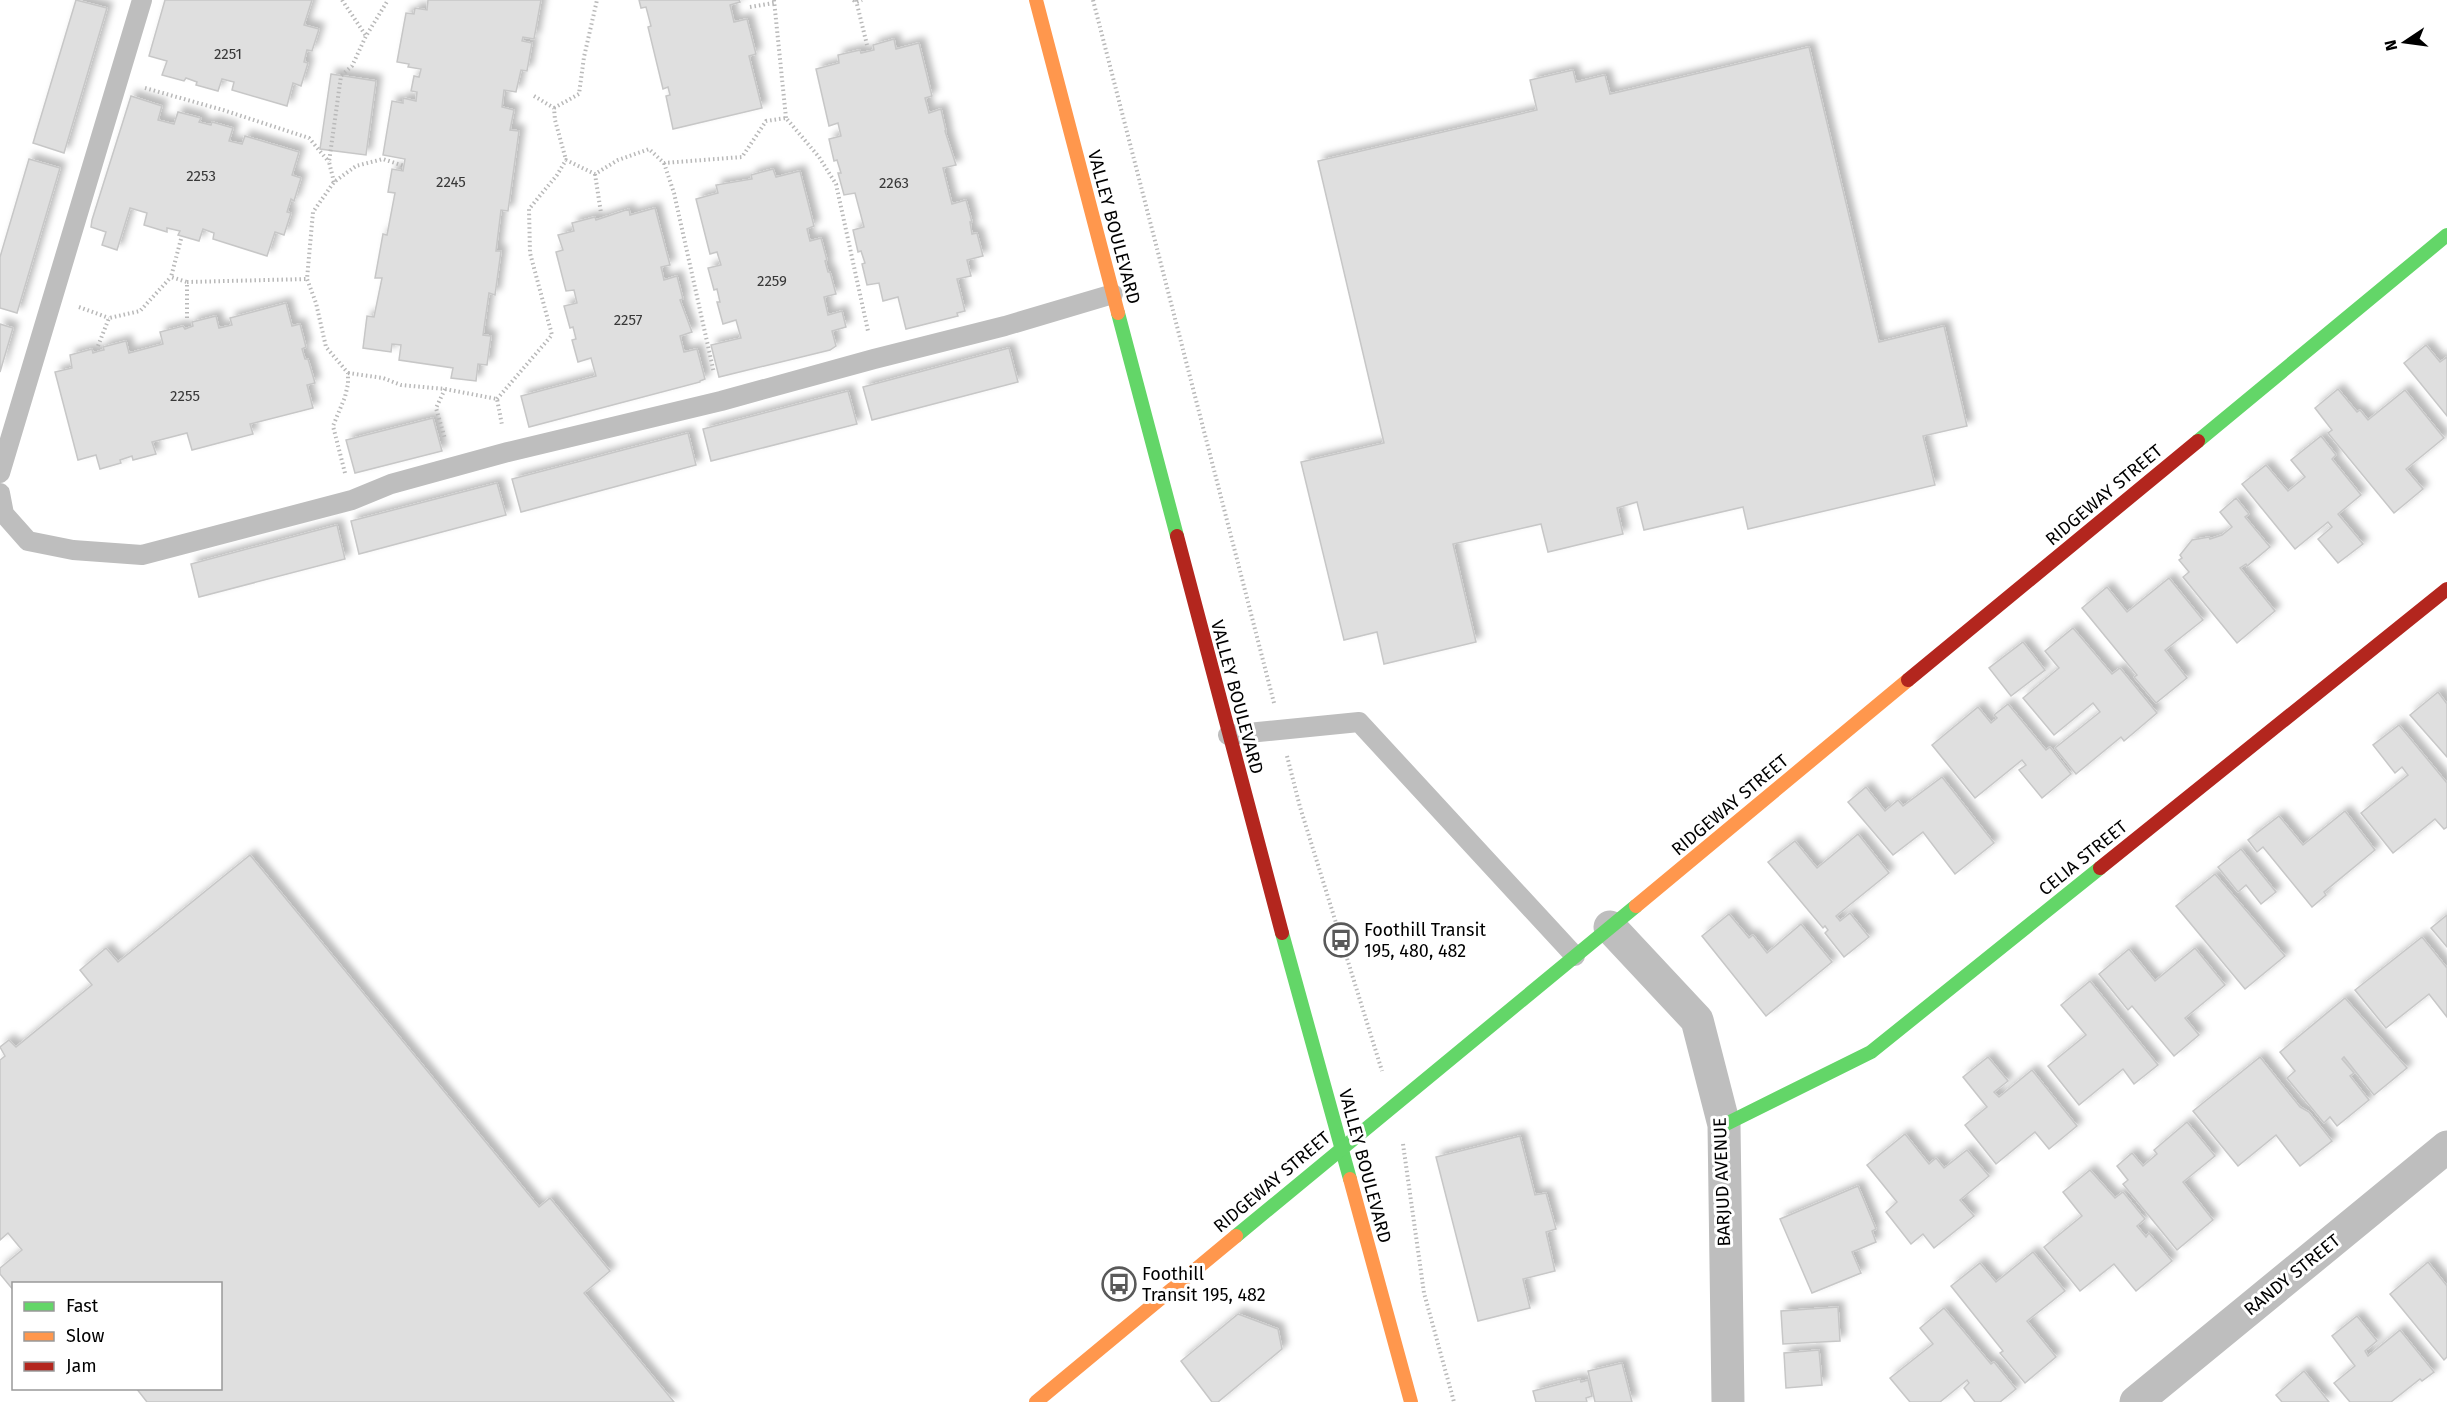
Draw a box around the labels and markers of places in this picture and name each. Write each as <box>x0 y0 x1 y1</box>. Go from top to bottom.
place label: Foothill Transit 195, 480, 482 <box>1364 919 1487 962</box>
bus stop icon: Foothill Transit 195, 480, 482 <box>1323 922 1359 958</box>
place label: Foothill Transit 195, 482 <box>1142 1263 1266 1306</box>
bus stop icon: Foothill Transit 195, 482 <box>1101 1266 1137 1302</box>

